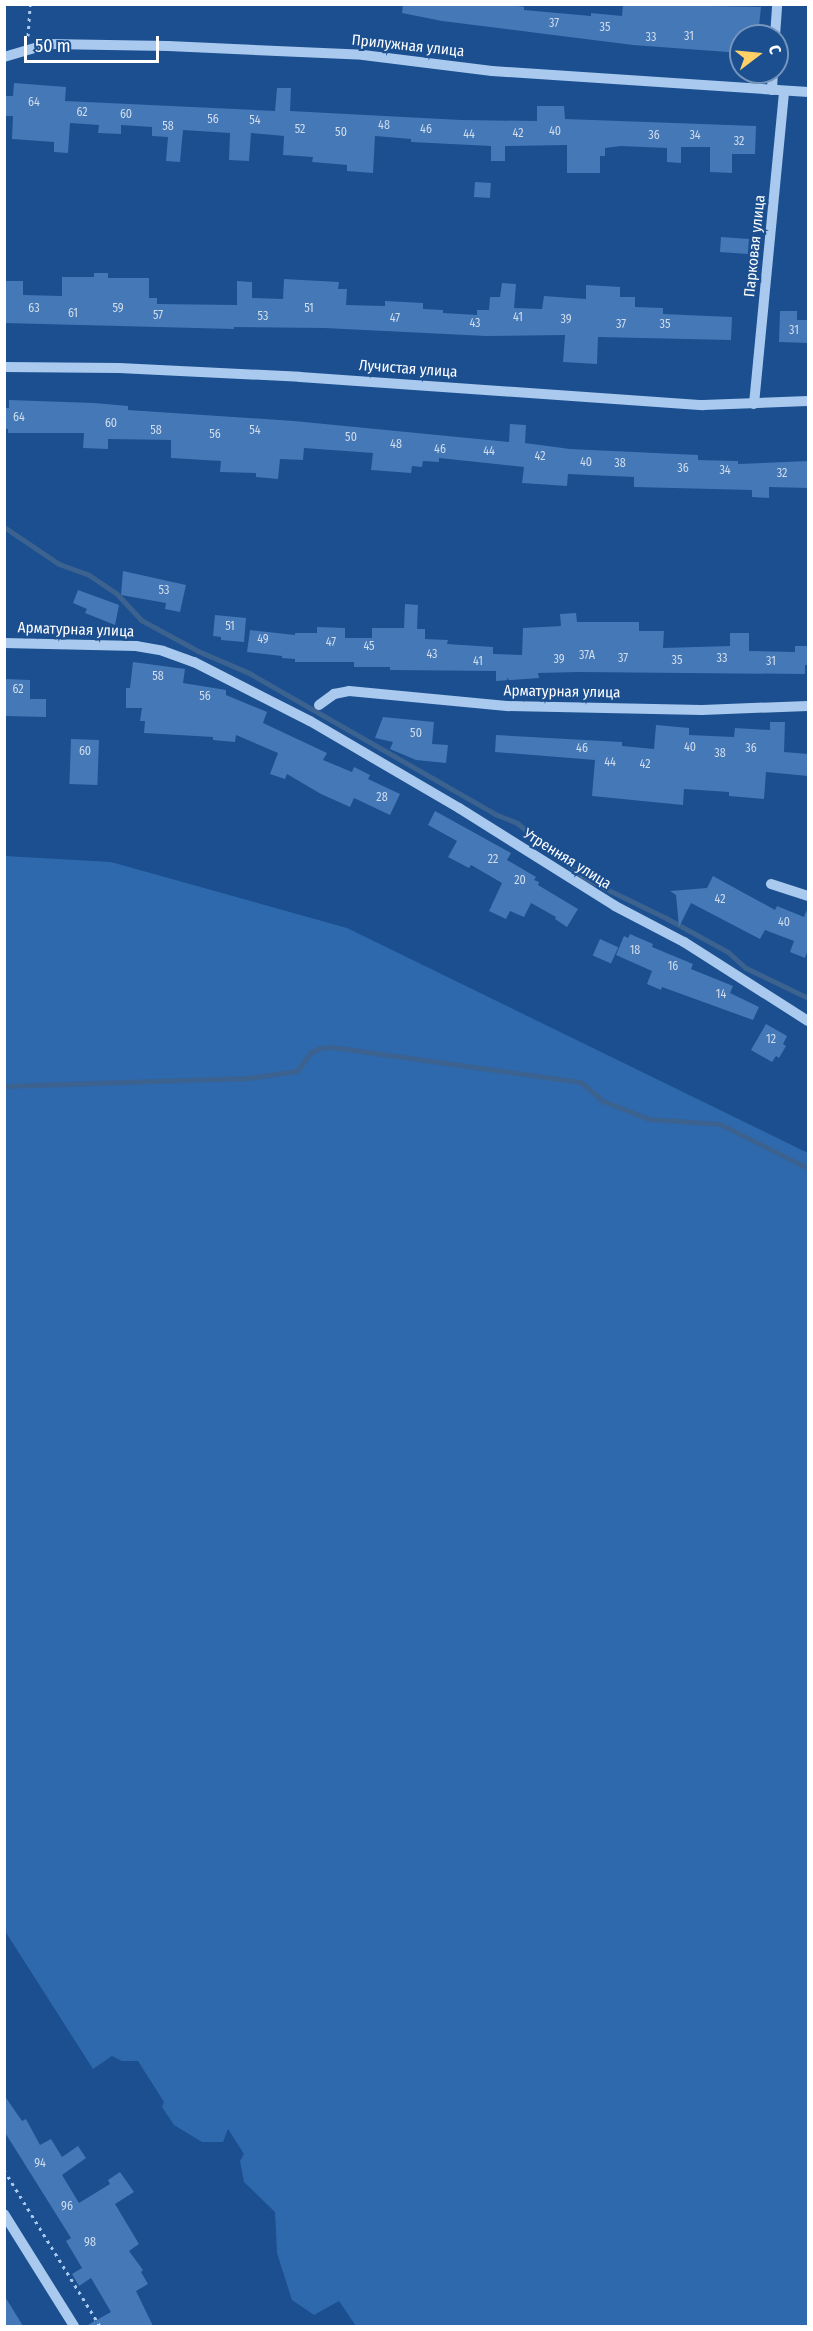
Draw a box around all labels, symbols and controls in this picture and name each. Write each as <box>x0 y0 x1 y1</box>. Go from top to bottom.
house number: 37 <box>549 17 559 31</box>
house number: 35 <box>600 21 610 35</box>
scale bar <box>27 24 162 62</box>
north arrow <box>729 24 789 84</box>
house number: 31 <box>684 30 694 44</box>
street label: Прилужная улица <box>351 31 465 61</box>
house number: 33 <box>646 31 656 45</box>
text: 50 m <box>35 35 71 57</box>
text: С <box>765 43 785 56</box>
house number: 64 <box>28 96 40 110</box>
house number: 62 <box>76 106 88 120</box>
house number: 60 <box>120 108 132 122</box>
house number: 56 <box>207 113 219 127</box>
house number: 54 <box>249 114 261 128</box>
house number: 48 <box>378 119 390 133</box>
house number: 58 <box>162 120 174 134</box>
house number: 52 <box>295 123 305 137</box>
house number: 46 <box>420 123 432 137</box>
house number: 40 <box>549 125 561 139</box>
house number: 50 <box>335 126 347 140</box>
house number: 42 <box>513 127 523 141</box>
house number: 44 <box>463 128 475 142</box>
house number: 36 <box>648 129 660 143</box>
house number: 34 <box>689 129 701 143</box>
house number: 32 <box>734 135 744 149</box>
street label: Парковая улица <box>741 194 769 298</box>
house number: 63 <box>28 302 40 316</box>
house number: 59 <box>112 302 124 316</box>
house number: 51 <box>304 302 314 316</box>
house number: 61 <box>68 307 78 321</box>
house number: 57 <box>153 309 163 323</box>
house number: 53 <box>258 310 268 324</box>
house number: 41 <box>513 311 523 325</box>
house number: 47 <box>390 312 400 326</box>
house number: 39 <box>560 313 572 327</box>
house number: 43 <box>469 317 481 331</box>
house number: 37 <box>616 318 626 332</box>
house number: 35 <box>660 318 670 332</box>
house number: 31 <box>789 324 799 338</box>
street label: Лучистая улица <box>358 357 458 381</box>
house number: 64 <box>13 411 25 425</box>
house number: 60 <box>105 417 117 431</box>
house number: 58 <box>150 424 162 438</box>
house number: 54 <box>249 424 261 438</box>
house number: 56 <box>209 428 221 442</box>
house number: 50 <box>345 431 357 445</box>
house number: 48 <box>390 438 402 452</box>
house number: 46 <box>434 443 446 457</box>
house number: 44 <box>483 445 495 459</box>
house number: 42 <box>535 450 545 464</box>
house number: 40 <box>580 456 592 470</box>
house number: 38 <box>614 457 626 471</box>
house number: 36 <box>677 462 689 476</box>
house number: 34 <box>719 464 731 478</box>
house number: 32 <box>777 467 787 481</box>
house number: 53 <box>159 584 169 598</box>
street label: Арматурная улица <box>17 619 135 641</box>
house number: 51 <box>225 620 235 634</box>
house number: 49 <box>257 633 269 647</box>
house number: 47 <box>326 636 336 650</box>
house number: 45 <box>363 640 375 654</box>
house number: 43 <box>426 648 438 662</box>
house number: 37А <box>579 649 595 663</box>
house number: 37 <box>618 652 628 666</box>
house number: 33 <box>717 652 727 666</box>
house number: 39 <box>553 653 565 667</box>
house number: 35 <box>672 654 682 668</box>
house number: 41 <box>473 655 483 669</box>
house number: 31 <box>766 655 776 669</box>
house number: 58 <box>152 670 164 684</box>
street label: Арматурная улица <box>504 682 620 702</box>
house number: 62 <box>12 683 24 697</box>
house number: 56 <box>199 690 211 704</box>
house number: 50 <box>410 727 422 741</box>
house number: 40 <box>684 741 696 755</box>
house number: 46 <box>576 742 588 756</box>
house number: 36 <box>745 742 757 756</box>
house number: 60 <box>79 745 91 759</box>
house number: 38 <box>714 747 726 761</box>
house number: 44 <box>604 756 616 770</box>
house number: 42 <box>640 758 650 772</box>
house number: 28 <box>376 791 388 805</box>
street label: Утренняя улица <box>520 825 614 893</box>
house number: 22 <box>488 853 498 867</box>
house number: 20 <box>514 874 526 888</box>
house number: 42 <box>715 893 725 907</box>
house number: 40 <box>778 916 790 930</box>
house number: 18 <box>630 944 640 958</box>
house number: 16 <box>668 960 678 974</box>
house number: 14 <box>716 988 726 1002</box>
house number: 12 <box>766 1033 776 1047</box>
house number: 94 <box>34 2157 46 2171</box>
house number: 96 <box>61 2200 73 2214</box>
house number: 98 <box>84 2236 96 2250</box>

